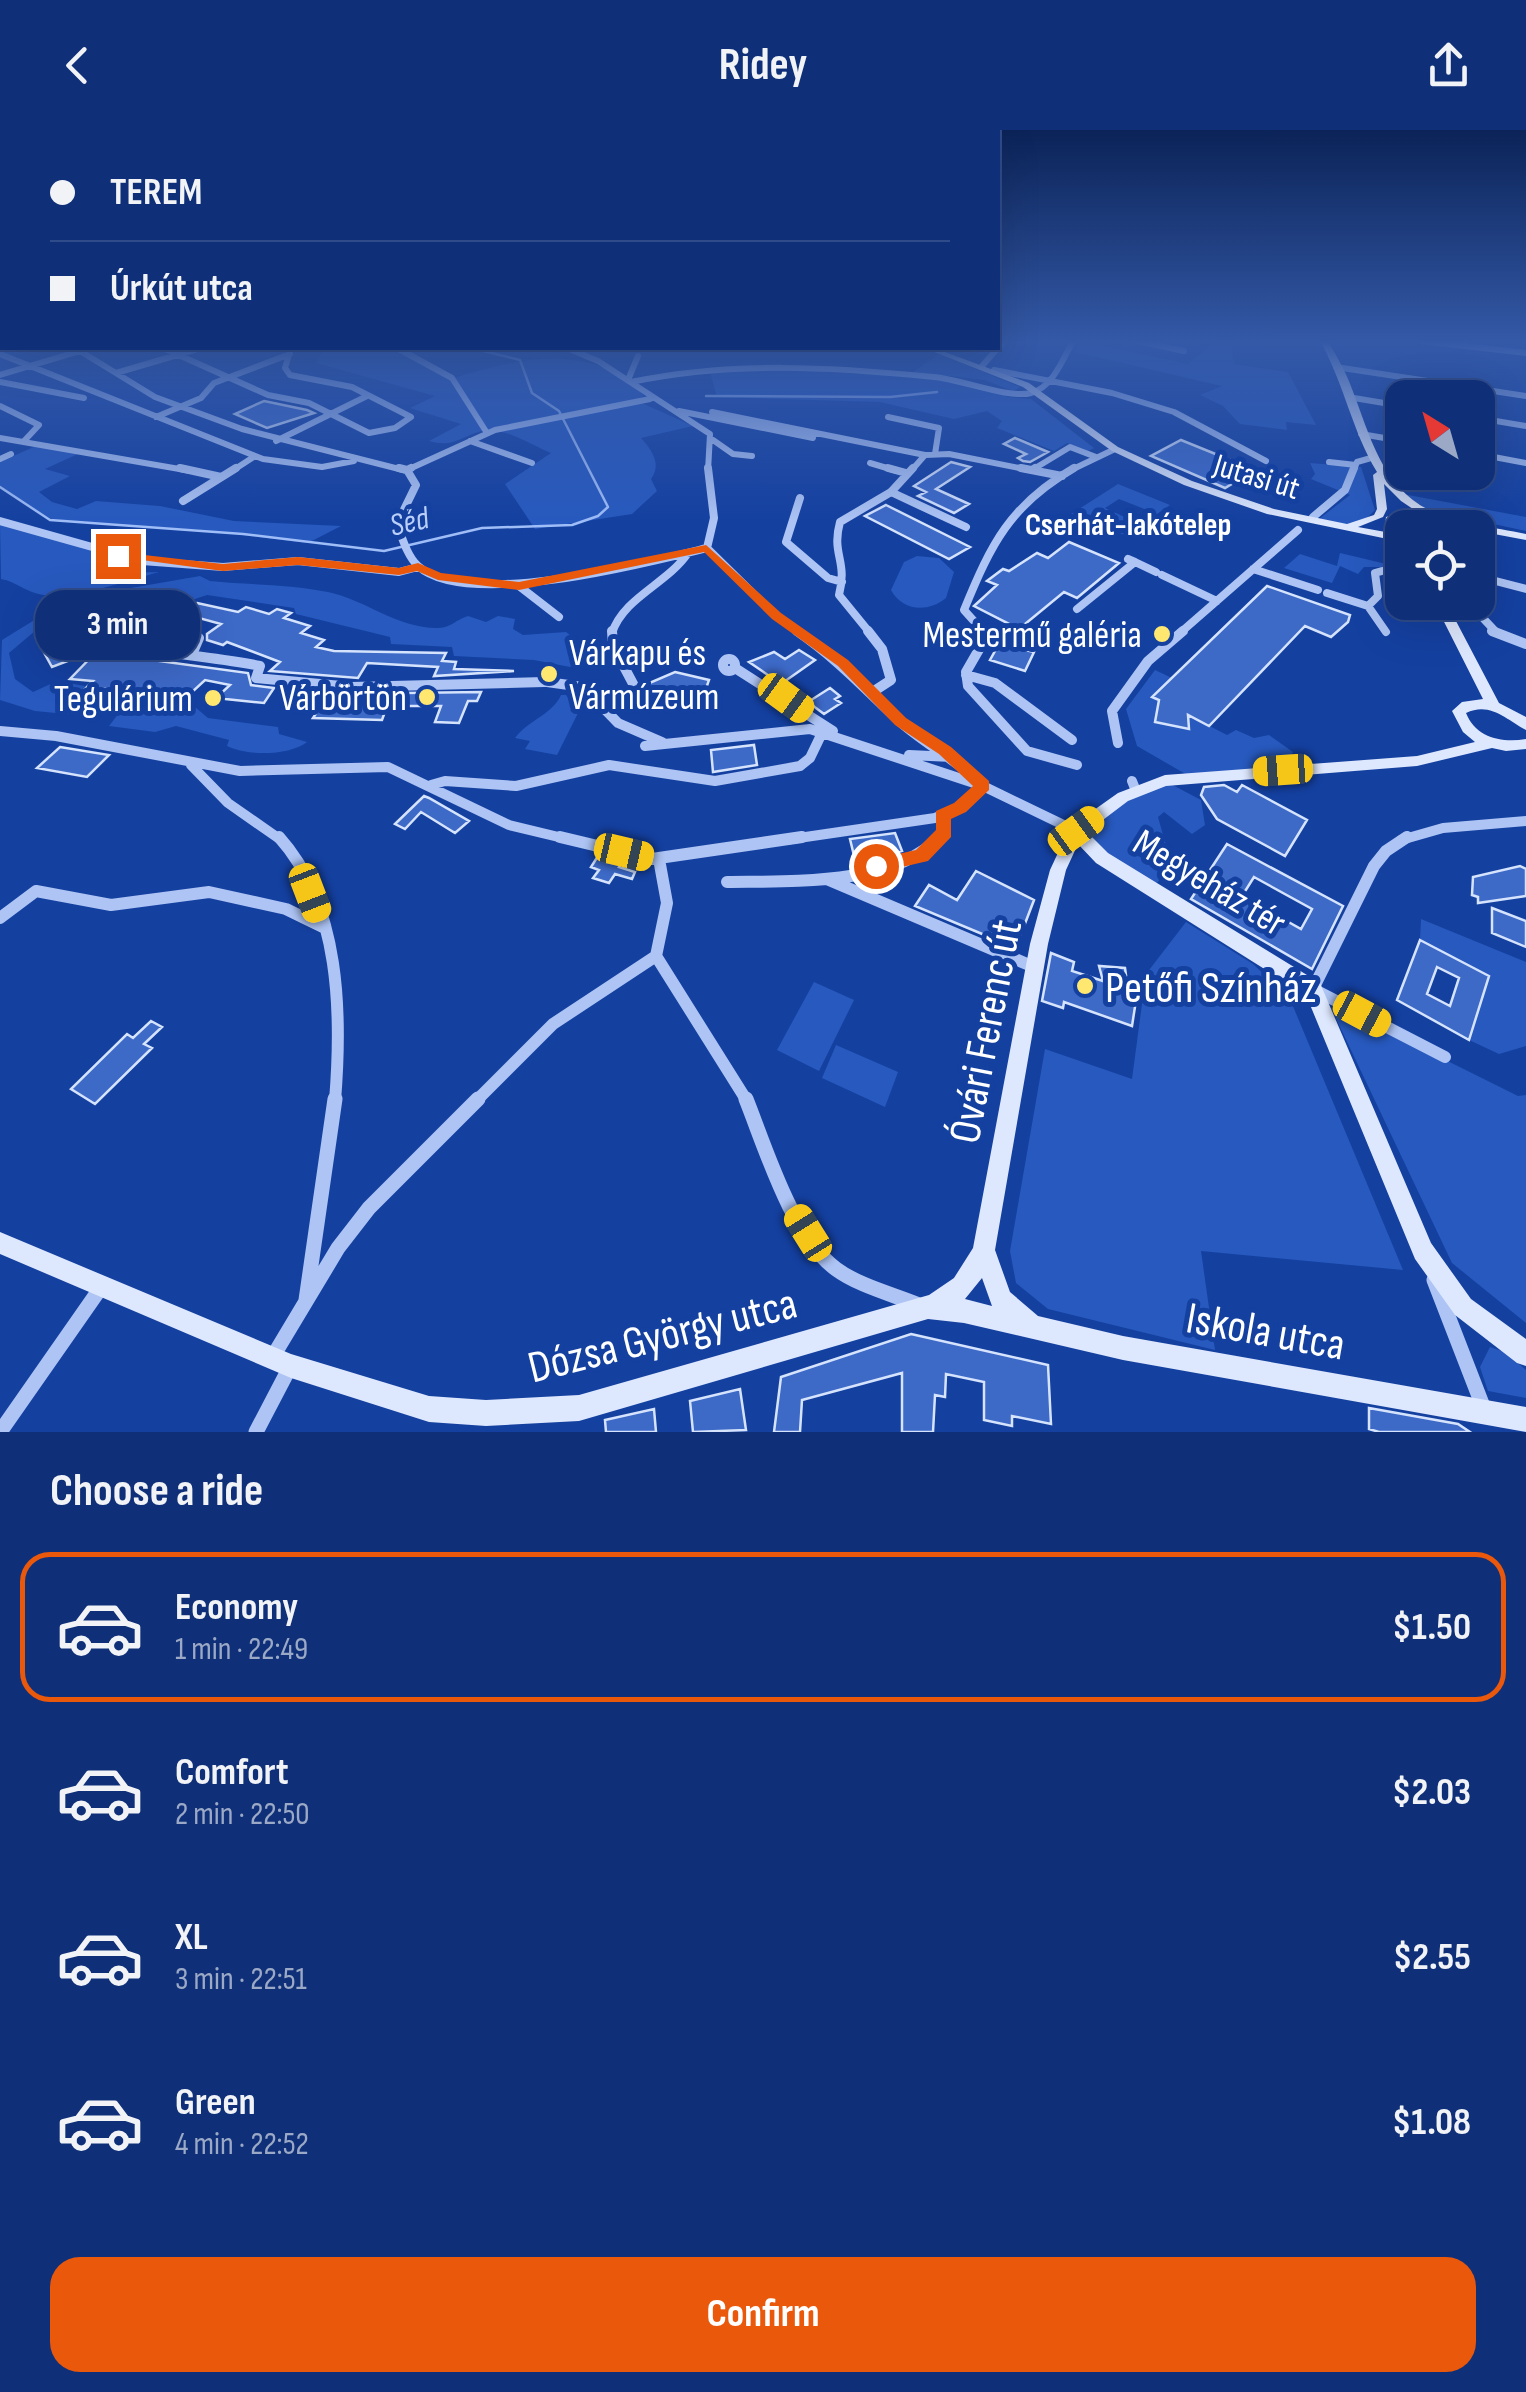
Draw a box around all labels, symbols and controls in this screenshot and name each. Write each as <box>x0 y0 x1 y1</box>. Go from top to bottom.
icon: back <box>50 38 105 93</box>
text: Ridey <box>719 38 807 93</box>
icon: share <box>1421 38 1476 93</box>
text: TEREM <box>110 170 202 215</box>
text: Úrkút utca <box>110 266 253 311</box>
north arrow <box>1385 380 1495 490</box>
map controls <box>1385 380 1495 620</box>
street label: Jutasi út <box>1208 446 1304 509</box>
water label: Séd <box>386 499 434 546</box>
district label: Cserhát-lakótelep <box>1025 506 1231 545</box>
button: locate <box>1385 510 1495 620</box>
route end <box>96 534 141 579</box>
callout: 3 min <box>36 591 200 661</box>
text: 3 min <box>87 605 148 644</box>
place label: Mestermű galéria <box>922 613 1142 658</box>
marker: Mestermű galéria <box>1151 623 1173 645</box>
place label: Várkapu és Vármúzeum <box>569 631 719 720</box>
marker: Várkapu és Vármúzeum <box>538 663 560 685</box>
car <box>753 668 819 728</box>
place label: Várbörtön <box>279 676 407 721</box>
place label: Tegulárium <box>54 677 193 722</box>
marker: Várbörtön <box>416 686 438 708</box>
marker: Tegulárium <box>202 687 224 709</box>
car <box>1252 753 1314 787</box>
car <box>1043 801 1109 861</box>
street label: Megyeház tér <box>1125 820 1294 946</box>
car <box>591 831 657 873</box>
route start <box>854 844 899 889</box>
car <box>285 860 335 926</box>
street label: Óvári Ferenc út <box>938 915 1035 1148</box>
place label: Petőfi Színház <box>1105 961 1316 1016</box>
marker: Petőfi Színház <box>1074 975 1096 997</box>
car <box>1328 987 1396 1041</box>
car <box>779 1200 837 1266</box>
street label: Dózsa György utca <box>523 1276 803 1396</box>
street label: Iskola utca <box>1182 1291 1349 1373</box>
text: Choose a ride <box>50 1464 263 1519</box>
icon: car <box>55 1582 145 1672</box>
text: Economy <box>175 1585 298 1630</box>
text: $1.50 <box>1392 1605 1471 1650</box>
text: 1 min · 22:49 <box>175 1630 308 1669</box>
icon: car <box>55 1747 145 1837</box>
text: Comfort <box>175 1750 289 1795</box>
text: $2.03 <box>1392 1770 1471 1815</box>
text: 2 min · 22:50 <box>175 1795 310 1834</box>
icon: car <box>55 1912 145 2002</box>
text: XL <box>175 1915 208 1960</box>
text: $2.55 <box>1393 1935 1471 1980</box>
text: 3 min · 22:51 <box>175 1960 307 1999</box>
icon: car <box>55 2077 145 2167</box>
text: Green <box>175 2080 256 2125</box>
text: $1.08 <box>1392 2100 1471 2145</box>
text: 4 min · 22:52 <box>175 2125 309 2164</box>
button: Confirm <box>50 2257 1476 2372</box>

